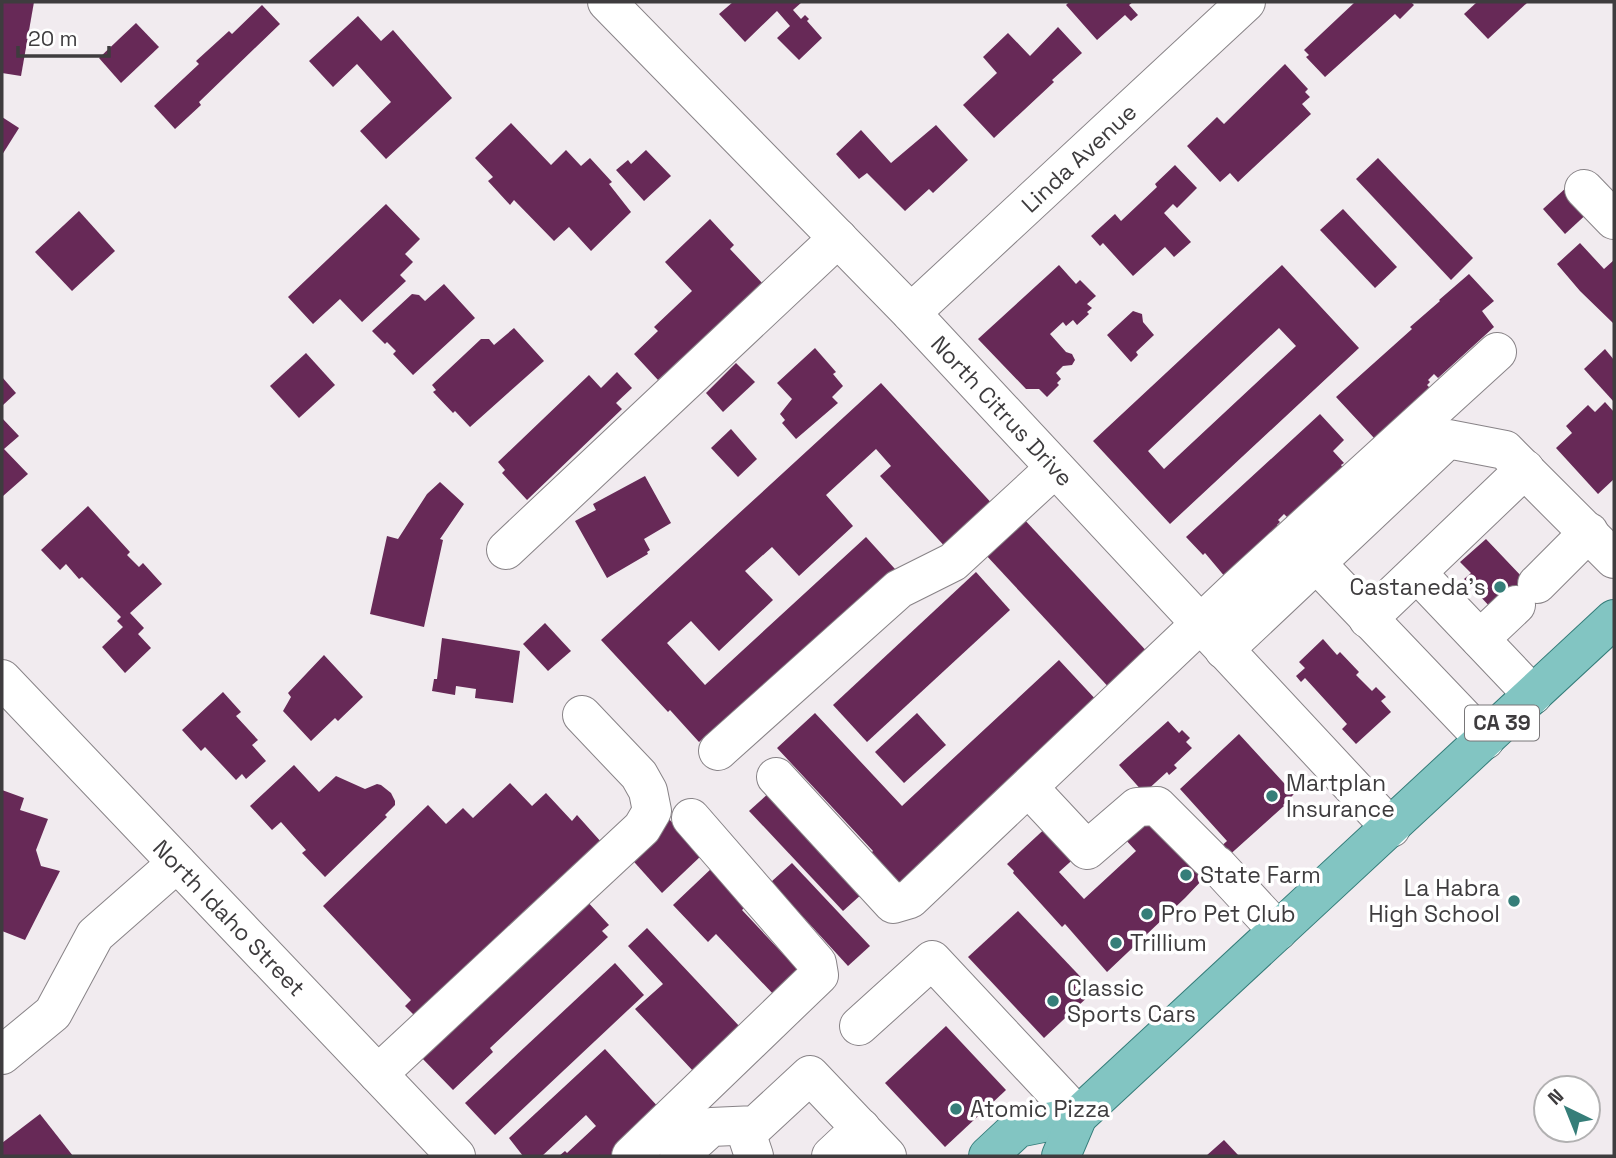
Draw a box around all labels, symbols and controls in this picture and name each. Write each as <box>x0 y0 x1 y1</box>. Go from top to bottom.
scale bar <box>18 14 108 58</box>
text: 20 m <box>28 25 78 52</box>
street label: Linda Avenue <box>1015 97 1143 219</box>
street label: North Citrus Drive <box>924 329 1080 493</box>
place label: Castaneda's <box>1350 572 1486 602</box>
marker: Castaneda's <box>1492 579 1508 595</box>
road number: CA 39 <box>1465 706 1539 740</box>
place label: Martplan Insurance <box>1286 768 1395 824</box>
marker: Martplan Insurance <box>1264 788 1280 804</box>
street label: North Idaho Street <box>146 833 312 1003</box>
place label: State Farm <box>1200 860 1321 890</box>
marker: State Farm <box>1178 867 1194 883</box>
place label: La Habra High School <box>1369 873 1500 929</box>
marker: La Habra High School <box>1506 893 1522 909</box>
place label: Pro Pet Club <box>1161 899 1296 929</box>
marker: Pro Pet Club <box>1139 906 1155 922</box>
place label: Trillium <box>1130 928 1207 958</box>
marker: Trillium <box>1108 935 1124 951</box>
place label: Classic Sports Cars <box>1067 973 1196 1029</box>
marker: Classic Sports Cars <box>1045 993 1061 1009</box>
north arrow <box>1532 1074 1602 1144</box>
text: N <box>1543 1083 1569 1110</box>
place label: Atomic Pizza <box>970 1094 1110 1124</box>
marker: Atomic Pizza <box>948 1101 964 1117</box>

